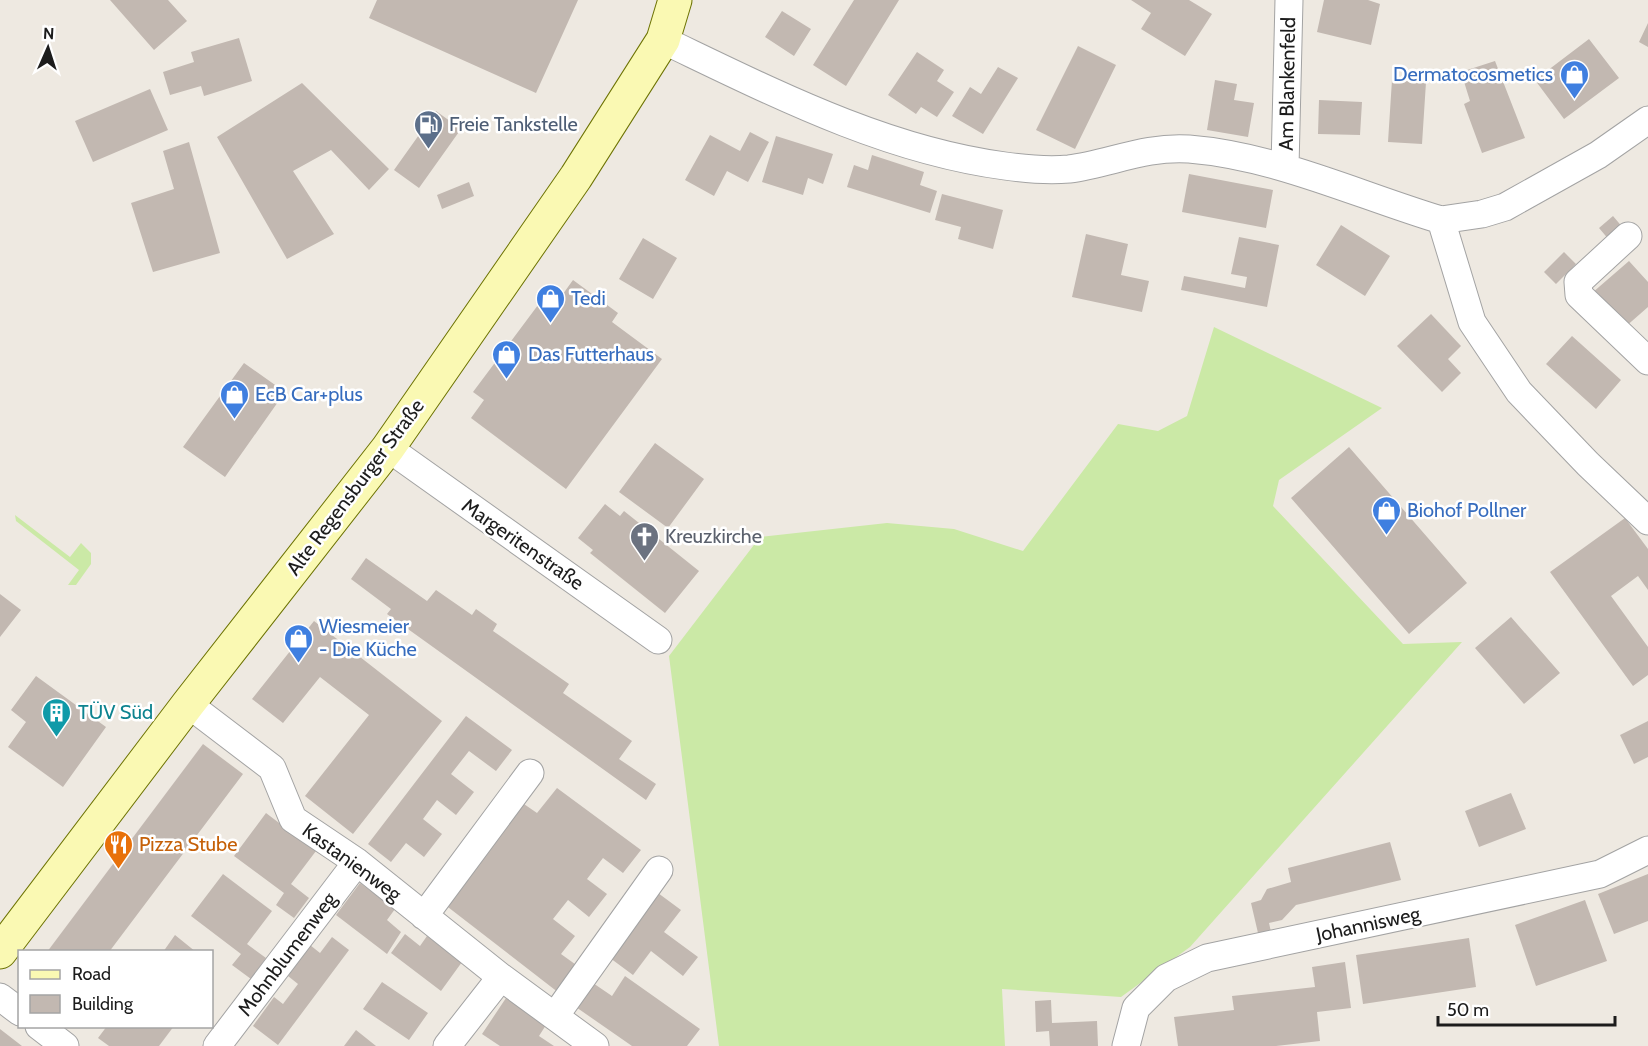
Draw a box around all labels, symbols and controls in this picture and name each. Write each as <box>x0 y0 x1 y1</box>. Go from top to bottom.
street label: Am Blankenfeld <box>1274 17 1300 151</box>
north arrow <box>18 18 78 78</box>
text: N <box>43 24 55 43</box>
shop icon: Dermatocosmetics <box>1558 58 1590 100</box>
place label: Dermatocosmetics <box>1393 62 1553 86</box>
fuel station icon: Freie Tankstelle <box>412 108 444 150</box>
place label: Freie Tankstelle <box>449 112 578 136</box>
shop icon: Tedi <box>534 282 566 324</box>
place label: Tedi <box>571 286 606 310</box>
shop icon: Das Futterhaus <box>491 338 523 380</box>
place label: Das Futterhaus <box>528 342 654 366</box>
shop icon: EcB Car+plus <box>218 378 250 420</box>
place label: EcB Car+plus <box>255 382 363 406</box>
street label: Alte Regensburger Straße <box>281 394 429 580</box>
street label: Margeritenstraße <box>457 493 589 595</box>
shop icon: Biohof Pollner <box>1370 494 1402 536</box>
place label: Biohof Pollner <box>1407 498 1527 522</box>
church icon: Kreuzkirche <box>628 520 660 562</box>
place label: Kreuzkirche <box>665 524 762 548</box>
place label: Wiesmeier - Die Küche <box>319 614 417 661</box>
shop icon: Wiesmeier - Die Küche <box>282 622 314 664</box>
building icon: TÜV Süd <box>41 696 73 738</box>
place label: TÜV Süd <box>78 700 153 724</box>
street label: Kastanienweg <box>298 818 407 907</box>
restaurant icon: Pizza Stube <box>102 828 134 870</box>
place label: Pizza Stube <box>139 832 237 856</box>
street label: Mohnblumenweg <box>233 887 342 1021</box>
street label: Johannisweg <box>1313 901 1423 947</box>
legend <box>18 950 213 1028</box>
text: Road <box>72 963 111 985</box>
scale bar <box>1438 989 1615 1027</box>
text: Building <box>72 993 134 1015</box>
text: 50 m <box>1447 999 1489 1021</box>

